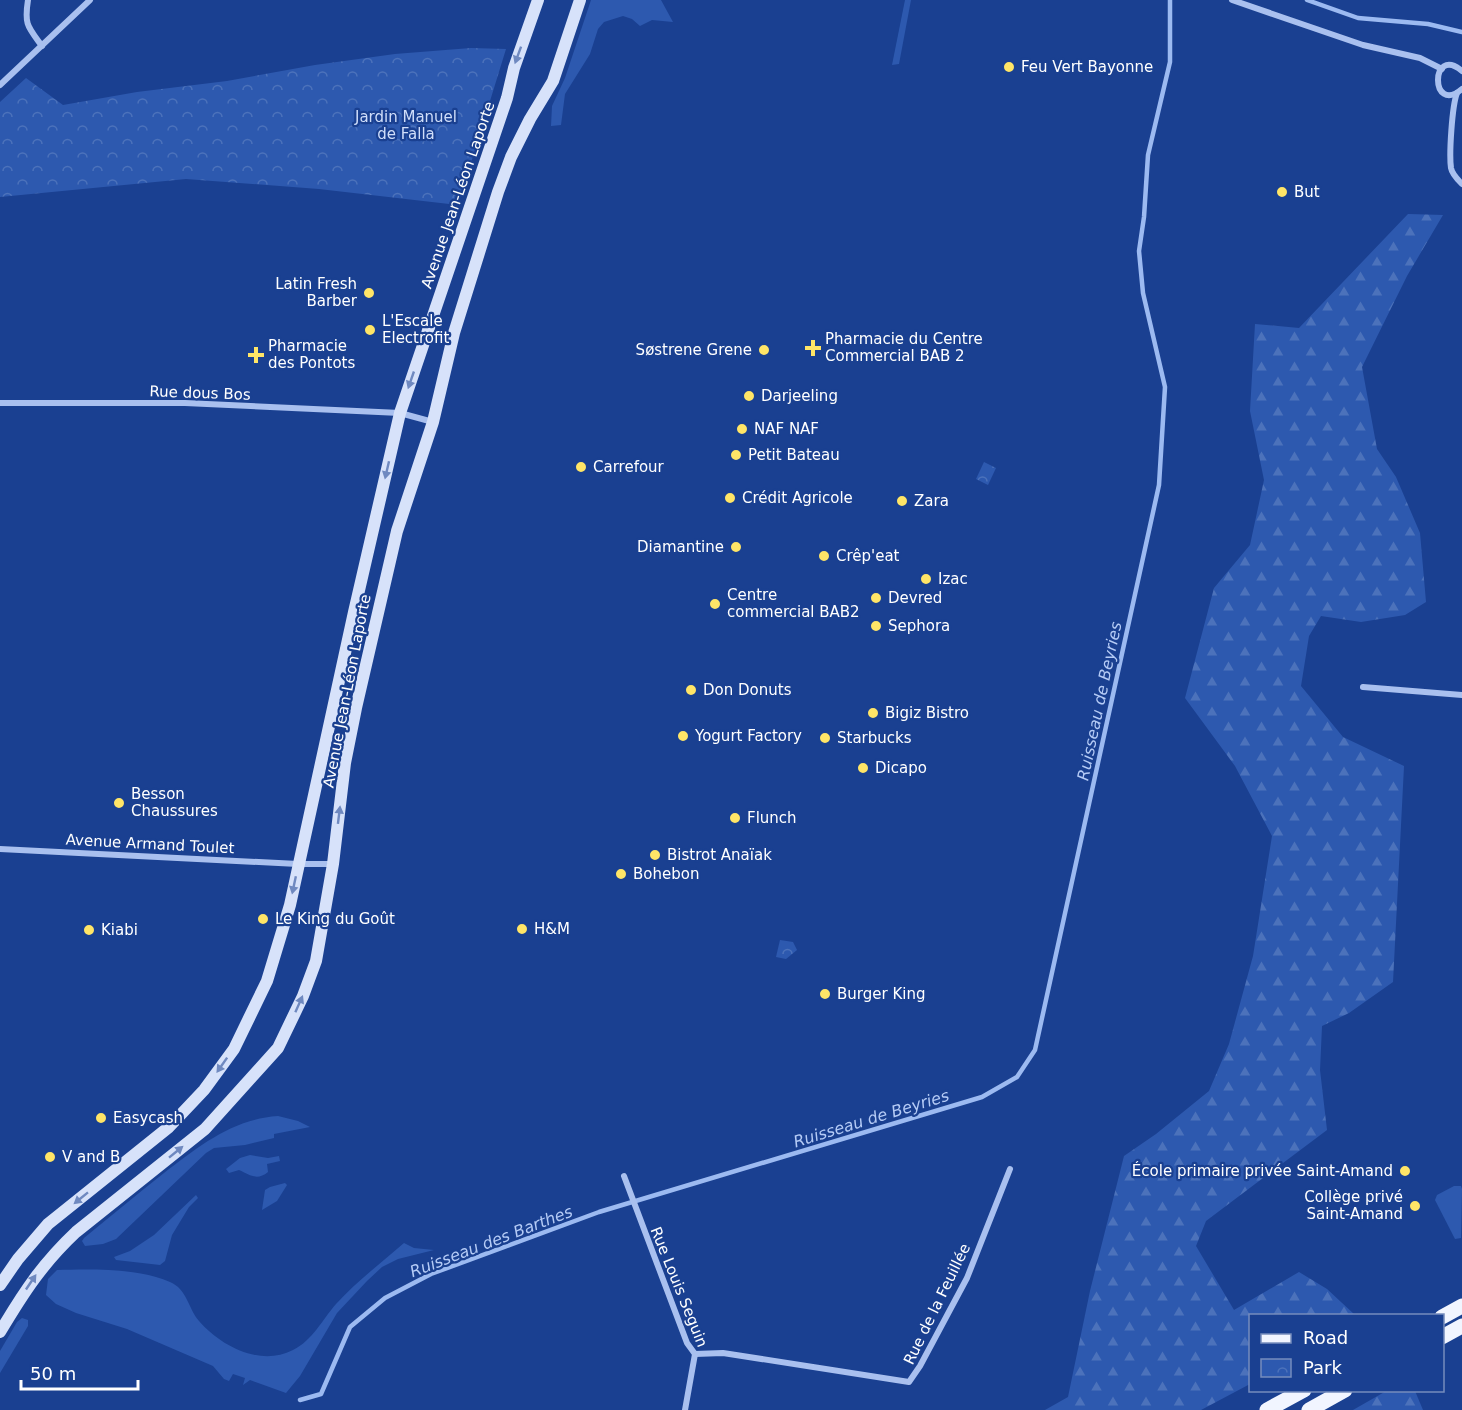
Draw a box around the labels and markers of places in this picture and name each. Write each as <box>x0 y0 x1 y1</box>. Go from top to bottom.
place label: Feu Vert Bayonne <box>1021 58 1153 76</box>
marker: Feu Vert Bayonne <box>1002 60 1016 74</box>
place label: But <box>1294 183 1320 201</box>
marker: But <box>1275 185 1289 199</box>
place label: Latin Fresh Barber <box>275 275 358 310</box>
marker: Latin Fresh Barber <box>362 286 376 300</box>
place label: L'Escale Electrofit <box>382 312 449 347</box>
marker: L'Escale Electrofit <box>363 323 377 337</box>
place label: Pharmacie du Centre Commercial BAB 2 <box>825 330 983 365</box>
place label: Pharmacie des Pontots <box>268 337 355 372</box>
place label: Søstrene Grene <box>636 341 752 359</box>
marker: Pharmacie du Centre Commercial BAB 2 <box>806 341 820 355</box>
marker: Søstrene Grene <box>757 343 771 357</box>
marker: Pharmacie des Pontots <box>249 348 263 362</box>
place label: Darjeeling <box>761 387 838 405</box>
marker: Darjeeling <box>742 389 756 403</box>
place label: NAF NAF <box>754 420 819 438</box>
marker: NAF NAF <box>735 422 749 436</box>
place label: Petit Bateau <box>748 446 840 464</box>
marker: Petit Bateau <box>729 448 743 462</box>
place label: Carrefour <box>593 458 665 476</box>
marker: Carrefour <box>574 460 588 474</box>
place label: Crédit Agricole <box>742 489 853 507</box>
marker: Crédit Agricole <box>723 491 737 505</box>
place label: Zara <box>914 492 949 510</box>
marker: Zara <box>895 494 909 508</box>
place label: Diamantine <box>637 538 724 556</box>
marker: Diamantine <box>729 540 743 554</box>
place label: Crêp'eat <box>836 547 900 565</box>
marker: Crêp'eat <box>817 549 831 563</box>
place label: Izac <box>938 570 968 588</box>
marker: Izac <box>919 572 933 586</box>
place label: Centre commercial BAB2 <box>727 586 860 621</box>
place label: Devred <box>888 589 942 607</box>
marker: Devred <box>869 591 883 605</box>
marker: Centre commercial BAB2 <box>708 597 722 611</box>
place label: Sephora <box>888 617 950 635</box>
marker: Sephora <box>869 619 883 633</box>
place label: Don Donuts <box>703 681 792 699</box>
marker: Don Donuts <box>684 683 698 697</box>
place label: Bigiz Bistro <box>885 704 969 722</box>
marker: Bigiz Bistro <box>866 706 880 720</box>
place label: Yogurt Factory <box>694 727 802 745</box>
marker: Yogurt Factory <box>676 729 690 743</box>
place label: Starbucks <box>837 729 912 747</box>
marker: Starbucks <box>818 731 832 745</box>
place label: Dicapo <box>875 759 927 777</box>
marker: Dicapo <box>856 761 870 775</box>
place label: Besson Chaussures <box>131 785 218 820</box>
marker: Besson Chaussures <box>112 796 126 810</box>
place label: Flunch <box>747 809 797 827</box>
marker: Flunch <box>728 811 742 825</box>
place label: Bistrot Anaïak <box>667 846 772 864</box>
marker: Bistrot Anaïak <box>648 848 662 862</box>
place label: Bohebon <box>633 865 699 883</box>
marker: Bohebon <box>614 867 628 881</box>
place label: Le King du Goût <box>275 910 395 928</box>
marker: Le King du Goût <box>256 912 270 926</box>
place label: H&M <box>534 920 570 938</box>
place label: Kiabi <box>101 921 138 939</box>
marker: H&M <box>515 922 529 936</box>
marker: Kiabi <box>82 923 96 937</box>
place label: Burger King <box>837 985 925 1003</box>
marker: Burger King <box>818 987 832 1001</box>
place label: Easycash <box>113 1109 183 1127</box>
marker: Easycash <box>94 1111 108 1125</box>
place label: V and B <box>62 1148 120 1166</box>
marker: V and B <box>43 1150 57 1164</box>
place label: École primaire privée Saint-Amand <box>1132 1161 1393 1180</box>
marker: École primaire privée Saint-Amand <box>1398 1164 1412 1178</box>
place label: Collège privé Saint-Amand <box>1304 1188 1403 1223</box>
marker: Collège privé Saint-Amand <box>1408 1199 1422 1213</box>

